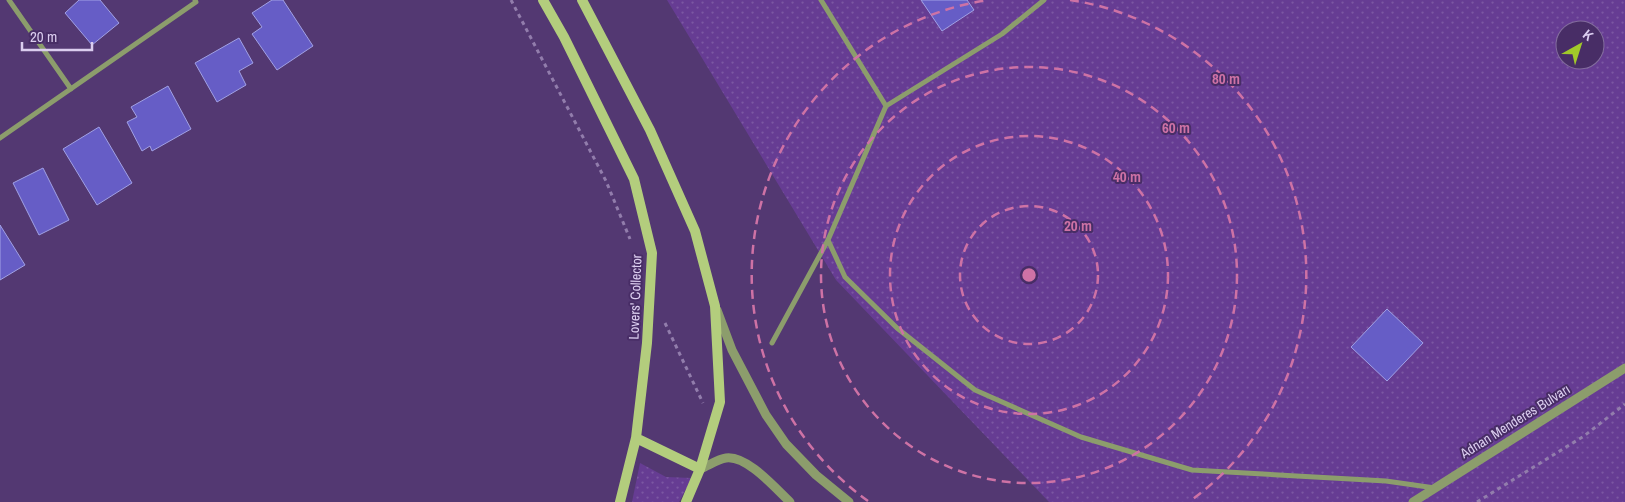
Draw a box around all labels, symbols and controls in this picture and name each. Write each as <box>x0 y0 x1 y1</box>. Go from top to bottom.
scale bar <box>22 20 92 52</box>
north arrow <box>1555 20 1605 70</box>
text: K <box>1579 25 1598 45</box>
text: 20 m <box>30 26 57 47</box>
text: 80 m <box>1212 68 1240 89</box>
text: 60 m <box>1162 117 1190 138</box>
text: 40 m <box>1113 166 1141 187</box>
text: 20 m <box>1064 215 1092 236</box>
street label: Lovers' Collector <box>625 254 645 340</box>
centre of rings <box>1020 266 1038 284</box>
street label: Adnan Menderes Bulvarı <box>1456 380 1573 463</box>

